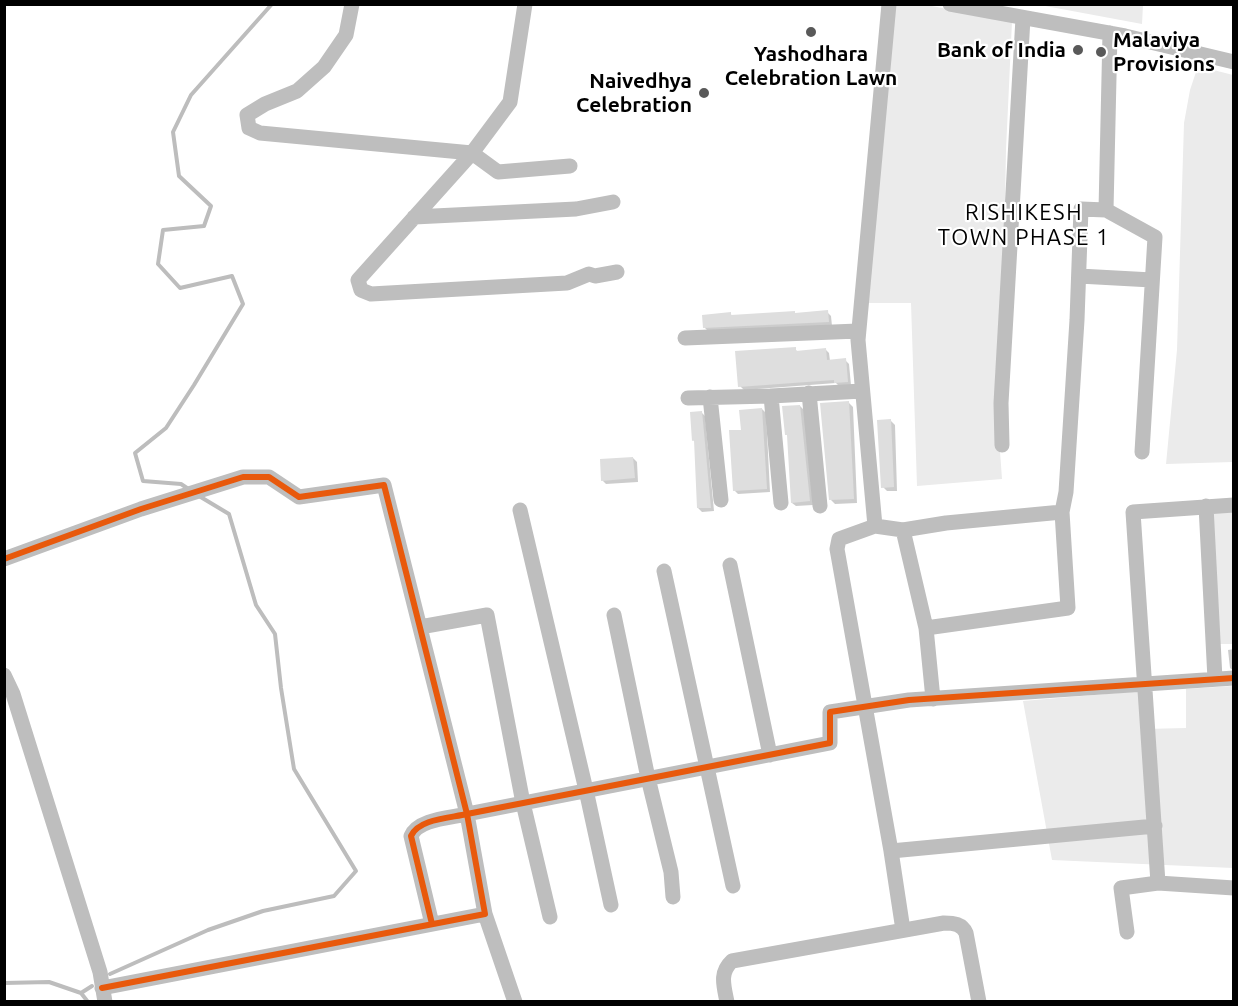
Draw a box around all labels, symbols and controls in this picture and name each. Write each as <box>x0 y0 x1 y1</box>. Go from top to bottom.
marker: Yashodhara Celebration Lawn <box>804 25 818 39</box>
place label: Malaviya Provisions <box>1113 27 1215 77</box>
place label: Bank of India <box>937 37 1066 63</box>
place label: Yashodhara Celebration Lawn <box>725 41 897 91</box>
marker: Bank of India <box>1071 43 1085 57</box>
marker: Malaviya Provisions <box>1094 45 1108 59</box>
place label: Naivedhya Celebration <box>576 68 692 118</box>
marker: Naivedhya Celebration <box>697 86 711 100</box>
district label: RISHIKESH TOWN PHASE 1 <box>938 200 1110 252</box>

